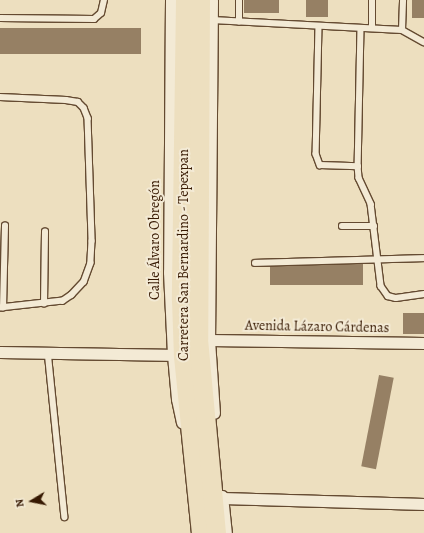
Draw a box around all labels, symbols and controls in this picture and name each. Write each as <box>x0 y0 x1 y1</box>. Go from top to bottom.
street label: Carretera San Bernardino - Tepexpan <box>176 149 192 361</box>
street label: Calle Álvaro Obregón <box>147 180 163 300</box>
street label: Avenida Lázaro Cárdenas <box>245 317 389 337</box>
north arrow <box>12 481 52 521</box>
text: N <box>12 498 28 508</box>

